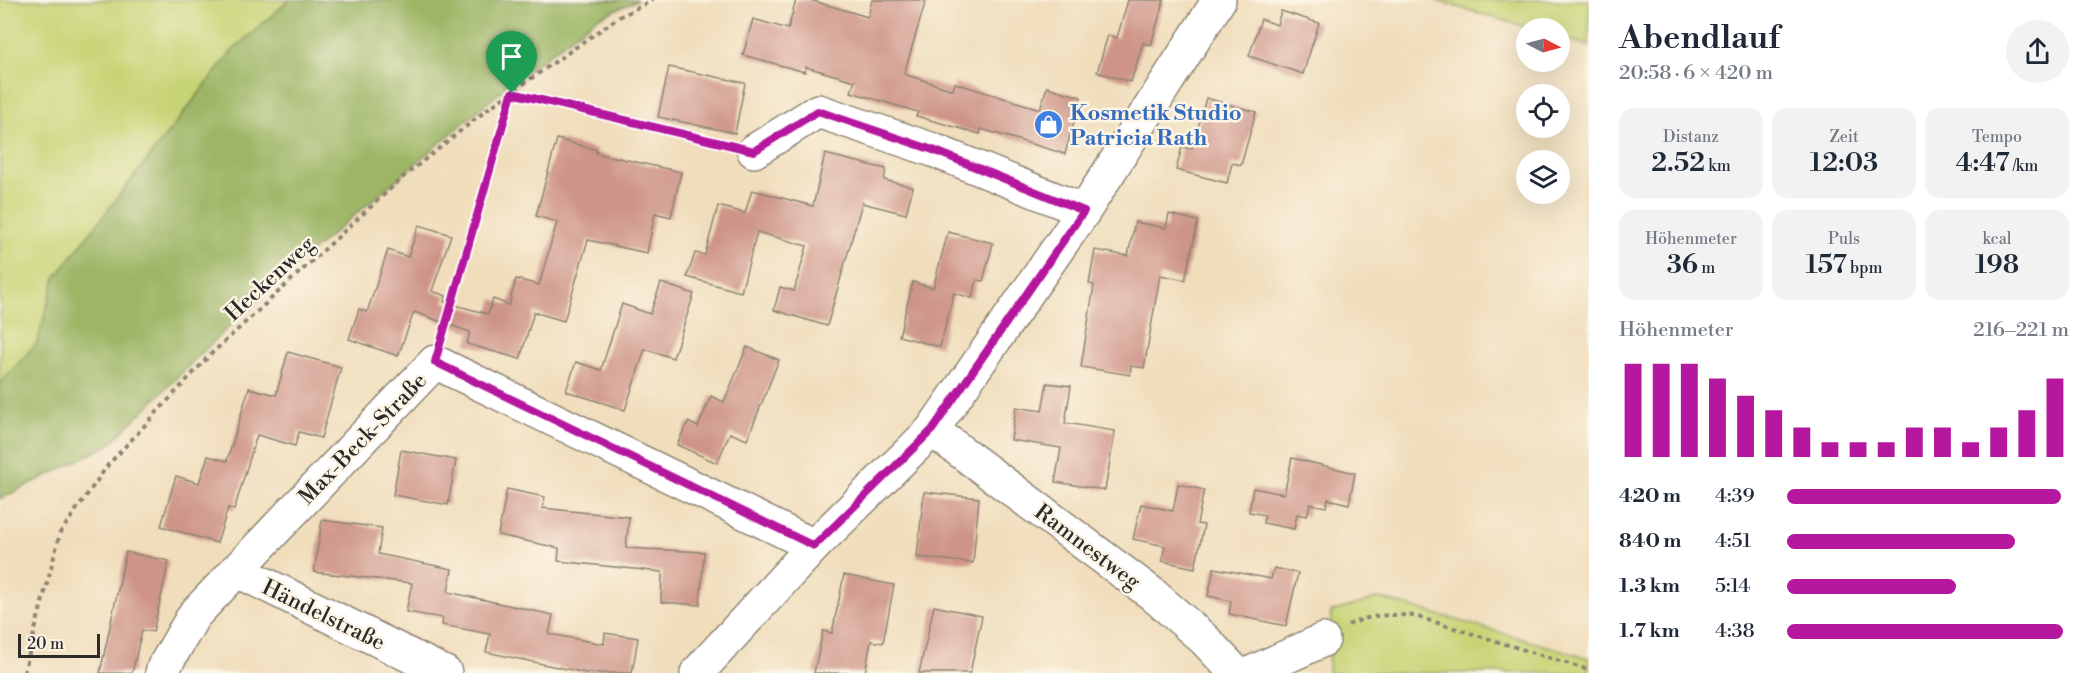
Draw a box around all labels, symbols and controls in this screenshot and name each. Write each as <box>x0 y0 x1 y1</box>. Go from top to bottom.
north arrow <box>1516 18 1570 72</box>
map controls <box>1516 18 1570 204</box>
text: Abendlauf <box>1619 18 1780 59</box>
button: share <box>2006 20 2069 83</box>
pin <box>486 31 537 93</box>
icon: arrive <box>495 40 528 73</box>
text: 20:58 · 6 × 420 m <box>1619 61 1773 86</box>
button: locate <box>1516 84 1570 138</box>
place label: Kosmetik Studio Patricia Rath <box>1070 100 1242 152</box>
shop icon: Kosmetik Studio Patricia Rath <box>1033 109 1065 141</box>
text: Distanz <box>1663 127 1719 147</box>
text: Zeit <box>1829 127 1859 147</box>
text: Tempo <box>1972 127 2022 147</box>
text: 2.52 <box>1651 147 1705 179</box>
text: 12:03 <box>1810 147 1878 179</box>
text: 4:47 <box>1956 147 2010 179</box>
button: layers <box>1516 150 1570 204</box>
text: km <box>1705 156 1731 176</box>
text: /km <box>2010 156 2038 176</box>
text: Höhenmeter <box>1645 229 1737 249</box>
text: Puls <box>1828 229 1860 249</box>
text: kcal <box>1982 229 2012 249</box>
street label: Heckenweg <box>220 230 321 327</box>
text: 36 <box>1667 249 1698 281</box>
text: 157 <box>1806 249 1847 281</box>
text: 198 <box>1975 249 2019 281</box>
text: m <box>1698 258 1715 278</box>
text: bpm <box>1847 258 1883 278</box>
text: Höhenmeter <box>1619 318 1733 343</box>
text: 216–221 m <box>1973 318 2069 343</box>
street label: Max-Beck-Straße <box>293 368 433 511</box>
text: 420 m <box>1619 484 1681 509</box>
text: 4:39 <box>1715 484 1755 509</box>
street label: Ramnestweg <box>1029 499 1146 596</box>
text: 840 m <box>1619 529 1681 554</box>
text: 4:51 <box>1715 529 1751 554</box>
street label: Händelstraße <box>257 574 389 657</box>
text: 1.3 km <box>1619 574 1680 599</box>
text: 5:14 <box>1715 574 1750 599</box>
text: 1.7 km <box>1619 619 1680 644</box>
text: 4:38 <box>1715 619 1755 644</box>
scale bar <box>18 631 100 658</box>
text: 20 m <box>27 634 64 654</box>

